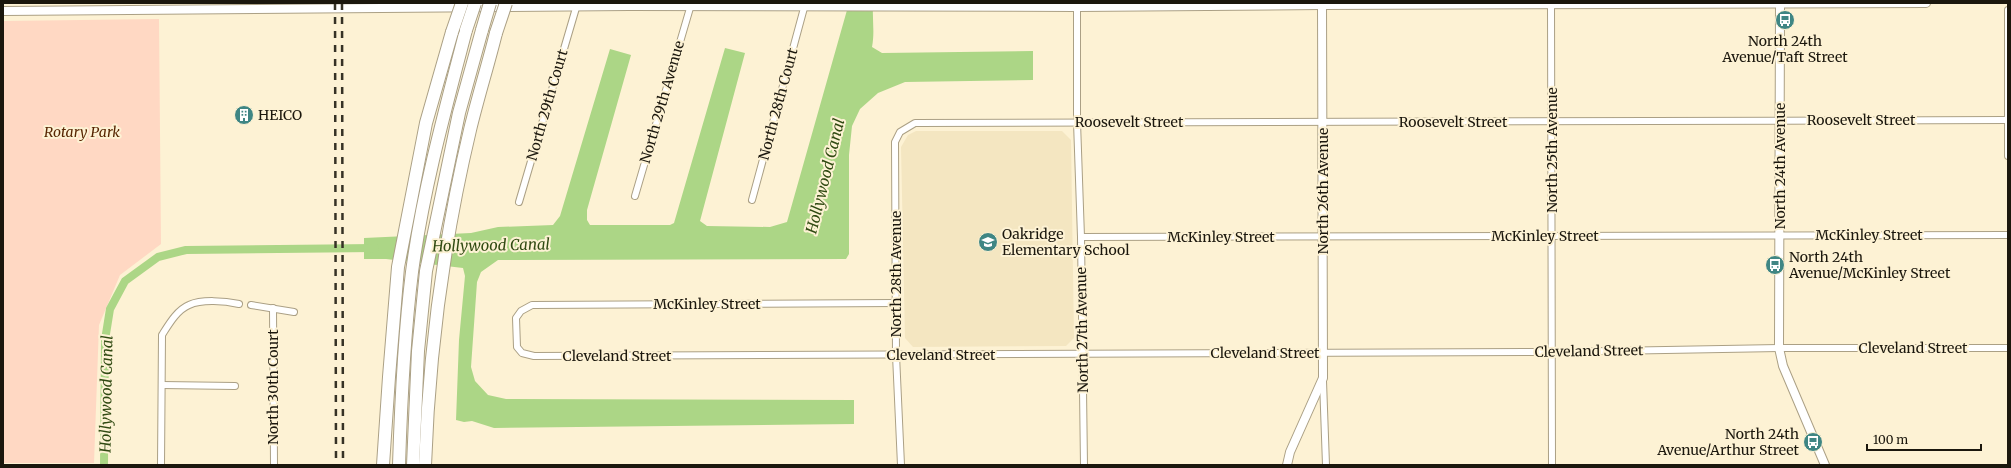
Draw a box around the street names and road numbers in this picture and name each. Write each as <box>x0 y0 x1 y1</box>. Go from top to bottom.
street label: North 29th Avenue <box>636 39 688 165</box>
street label: North 28th Court <box>754 46 802 162</box>
street label: North 29th Court <box>522 47 572 163</box>
street label: North 25th Avenue <box>1543 87 1561 213</box>
street label: North 24th Avenue <box>1771 103 1789 229</box>
street label: Roosevelt Street <box>1807 111 1916 129</box>
street label: Roosevelt Street <box>1075 113 1184 131</box>
street label: Roosevelt Street <box>1399 113 1508 131</box>
street label: North 26th Avenue <box>1314 128 1332 254</box>
street label: North 28th Avenue <box>887 211 905 337</box>
street label: McKinley Street <box>1815 226 1923 244</box>
street label: McKinley Street <box>1491 227 1599 245</box>
street label: McKinley Street <box>1167 228 1275 246</box>
street label: North 27th Avenue <box>1072 267 1092 393</box>
street label: McKinley Street <box>653 295 761 313</box>
street label: North 30th Court <box>264 329 282 445</box>
street label: Cleveland Street <box>1859 339 1968 357</box>
street label: Cleveland Street <box>1534 341 1644 361</box>
street label: Cleveland Street <box>1211 344 1320 362</box>
street label: Cleveland Street <box>887 346 996 364</box>
street label: Cleveland Street <box>563 347 672 365</box>

